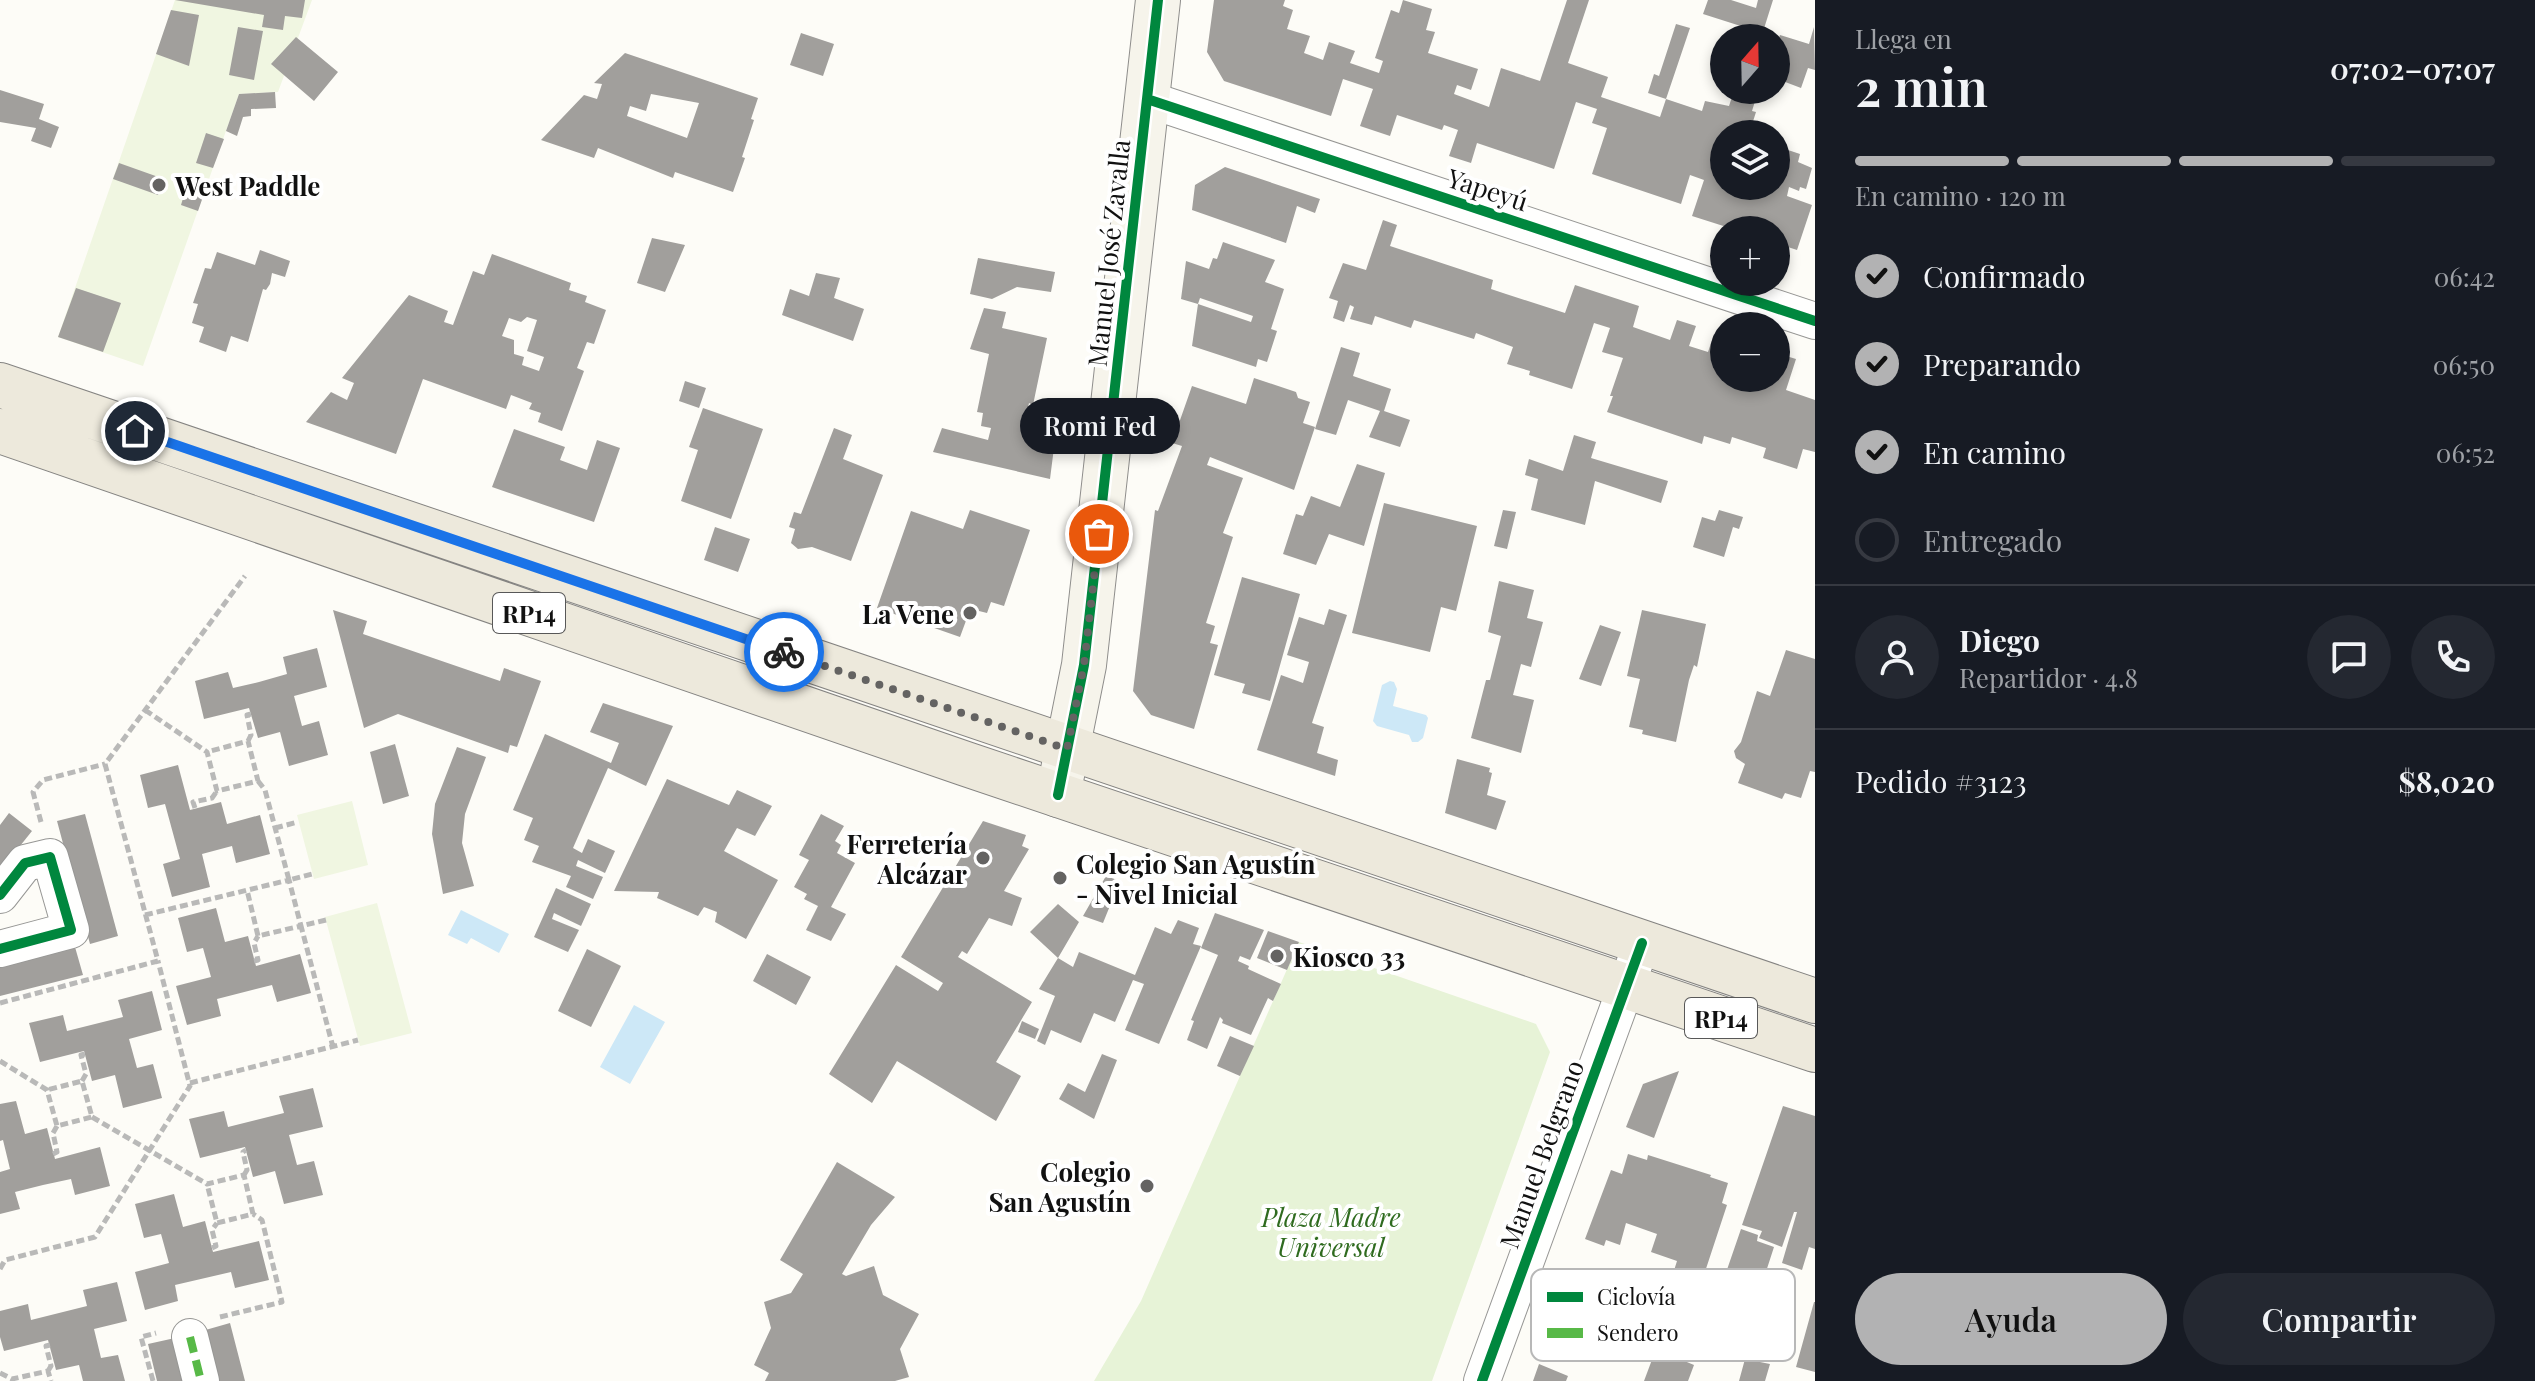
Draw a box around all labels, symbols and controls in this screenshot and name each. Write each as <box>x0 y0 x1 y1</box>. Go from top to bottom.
text: Llega en <box>1855 21 1952 56</box>
north arrow <box>1710 24 1790 104</box>
map controls <box>1710 24 1790 392</box>
text: 07:02–07:07 <box>2330 48 2495 88</box>
text: 2 min <box>1855 51 1988 120</box>
button: layers <box>1710 120 1790 200</box>
street label: Manuel José Zavalla <box>1079 138 1137 368</box>
street label: Yapeyú <box>1442 159 1533 218</box>
place label: West Paddle <box>174 168 320 203</box>
marker: West Paddle <box>150 176 168 194</box>
text: En camino · 120 m <box>1855 178 2066 213</box>
button: + <box>1710 216 1790 296</box>
icon: check <box>1855 254 1899 298</box>
text: Confirmado <box>1923 256 2085 296</box>
text: 06:42 <box>2434 259 2495 294</box>
button: − <box>1710 312 1790 392</box>
icon: check <box>1855 342 1899 386</box>
text: Preparando <box>1923 344 2081 384</box>
text: 06:50 <box>2433 347 2495 382</box>
pin <box>101 397 169 465</box>
callout: Romi Fed <box>1019 398 1179 454</box>
text: Romi Fed <box>1044 408 1156 443</box>
icon: home <box>113 409 157 453</box>
icon: check <box>1855 430 1899 474</box>
text: En camino <box>1923 432 2066 472</box>
text: 06:52 <box>2436 435 2495 470</box>
pin <box>1065 500 1133 568</box>
icon: bag <box>1077 512 1121 556</box>
text: Entregado <box>1923 520 2062 560</box>
road number: RP14 <box>493 593 565 633</box>
place label: La Vene <box>862 596 954 631</box>
marker: La Vene <box>961 604 979 622</box>
courier <box>744 612 824 692</box>
button: person <box>1855 615 1939 699</box>
button: chat <box>2307 615 2391 699</box>
button: phone <box>2411 615 2495 699</box>
text: Diego <box>1959 620 2040 660</box>
icon: bike <box>762 630 806 674</box>
text: Repartidor · 4.8 <box>1959 660 2138 695</box>
text: Pedido #3123 <box>1855 761 2027 801</box>
text: $8,020 <box>2398 761 2495 801</box>
place label: Ferretería Alcázar <box>846 826 968 891</box>
place label: Colegio San Agustín - Nivel Inicial <box>1076 846 1316 911</box>
marker: Ferretería Alcázar <box>974 849 992 867</box>
marker: Colegio San Agustín - Nivel Inicial <box>1051 869 1069 887</box>
place label: Kiosco 33 <box>1293 939 1405 974</box>
marker: Kiosco 33 <box>1268 947 1286 965</box>
road number: RP14 <box>1685 998 1757 1038</box>
street label: Manuel Belgrano <box>1491 1055 1591 1253</box>
place label: Colegio San Agustín <box>989 1154 1131 1219</box>
marker: Colegio San Agustín <box>1138 1177 1156 1195</box>
park label: Plaza Madre Universal <box>1260 1199 1401 1264</box>
legend <box>1531 1269 1795 1361</box>
button: Ayuda <box>1855 1273 2167 1365</box>
button: Compartir <box>2183 1273 2495 1365</box>
text: Ciclovía <box>1597 1281 1675 1311</box>
text: Sendero <box>1597 1317 1678 1347</box>

